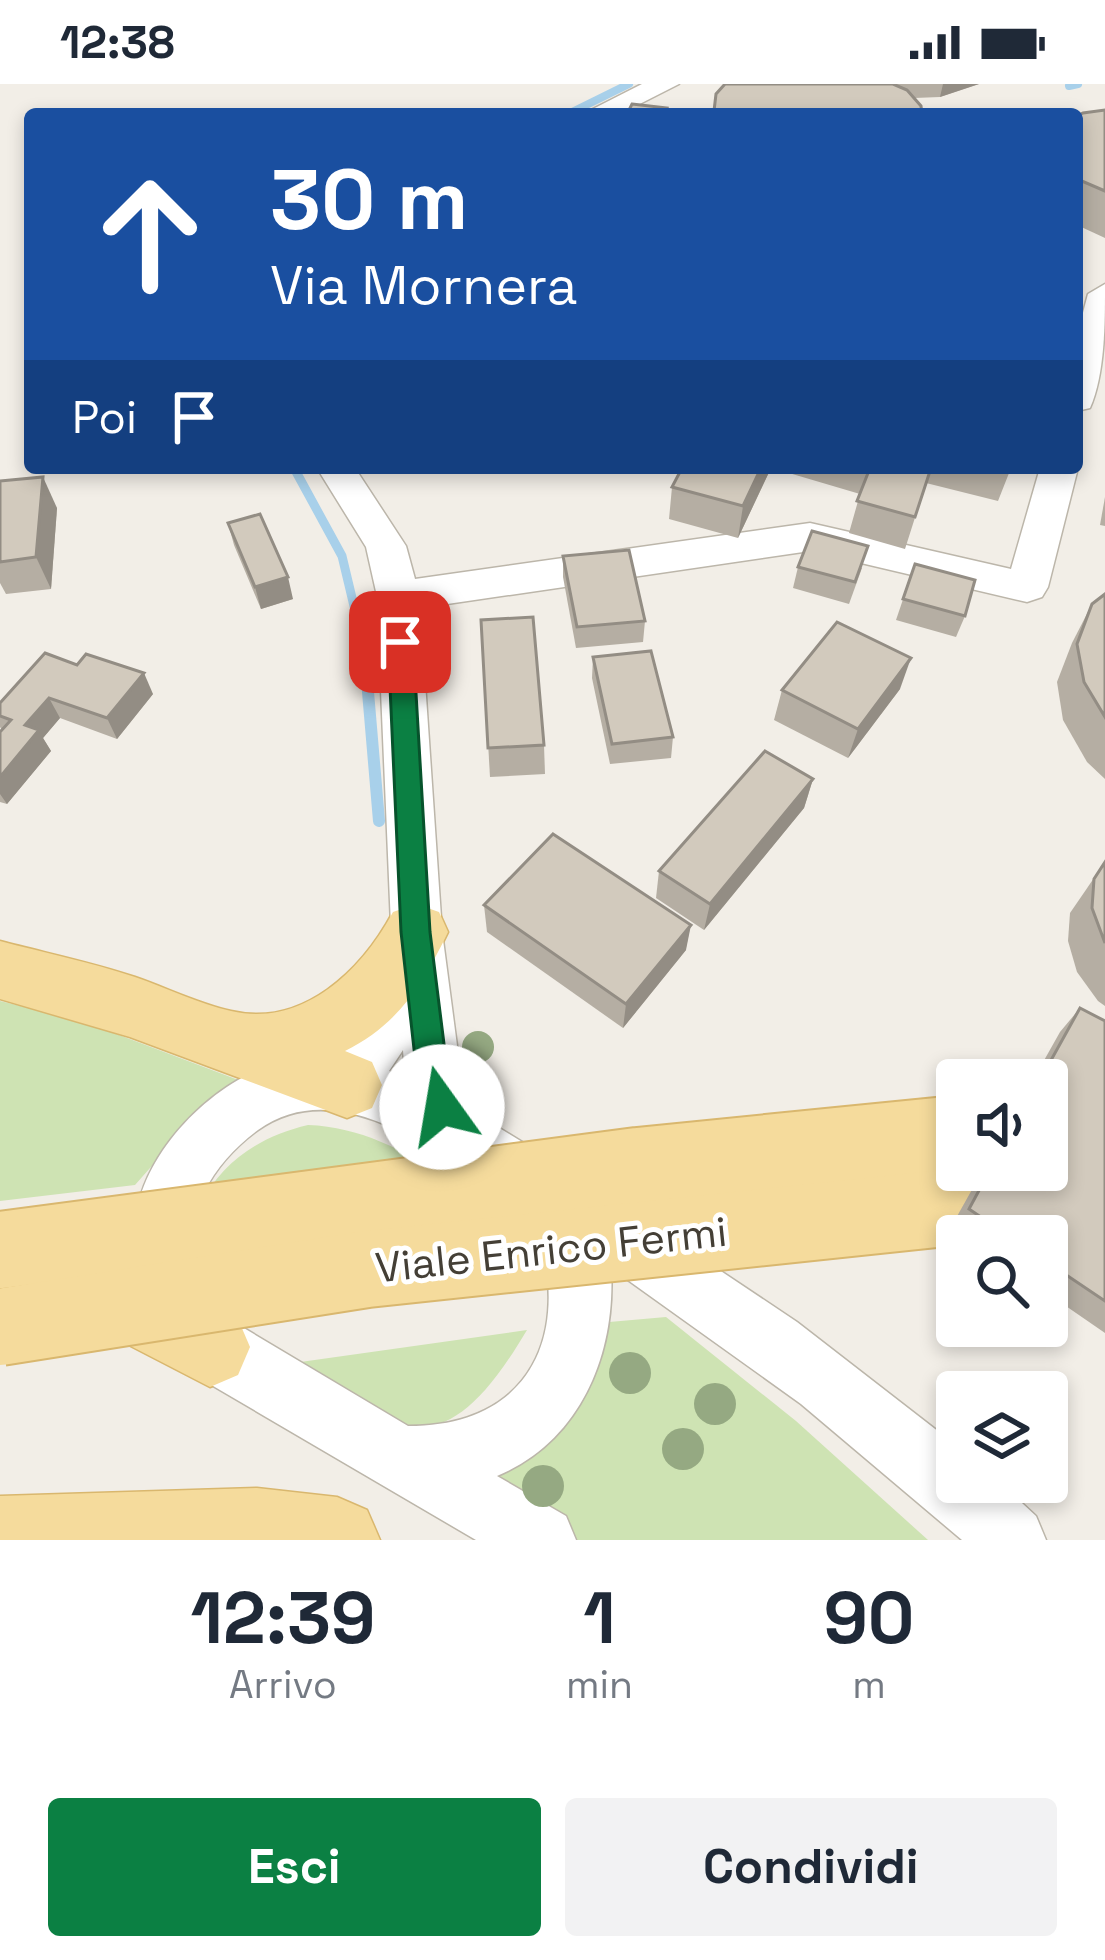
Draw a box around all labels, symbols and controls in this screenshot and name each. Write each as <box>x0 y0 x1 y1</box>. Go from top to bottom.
text: 12:38 <box>60 14 175 71</box>
text: 30 m <box>270 146 469 254</box>
icon: ahead <box>72 156 228 312</box>
text: Via Mornera <box>270 251 578 320</box>
icon: arrive <box>161 384 227 450</box>
text: Poi <box>72 389 137 446</box>
pin <box>349 591 451 693</box>
icon: arrive <box>367 609 433 675</box>
position arrow <box>379 1044 505 1170</box>
map controls <box>936 1059 1068 1503</box>
button: sound <box>936 1059 1068 1191</box>
street label: Viale Enrico Fermi <box>373 1205 730 1294</box>
button: search <box>936 1215 1068 1347</box>
button: layers <box>936 1371 1068 1503</box>
text: 12:39 <box>190 1572 375 1664</box>
text: 1 <box>583 1572 616 1664</box>
text: 90 <box>823 1572 915 1664</box>
text: Arrivo <box>229 1660 337 1709</box>
text: min <box>566 1660 633 1709</box>
text: m <box>852 1660 886 1709</box>
button: Esci <box>48 1798 541 1936</box>
button: Condividi <box>565 1798 1057 1936</box>

